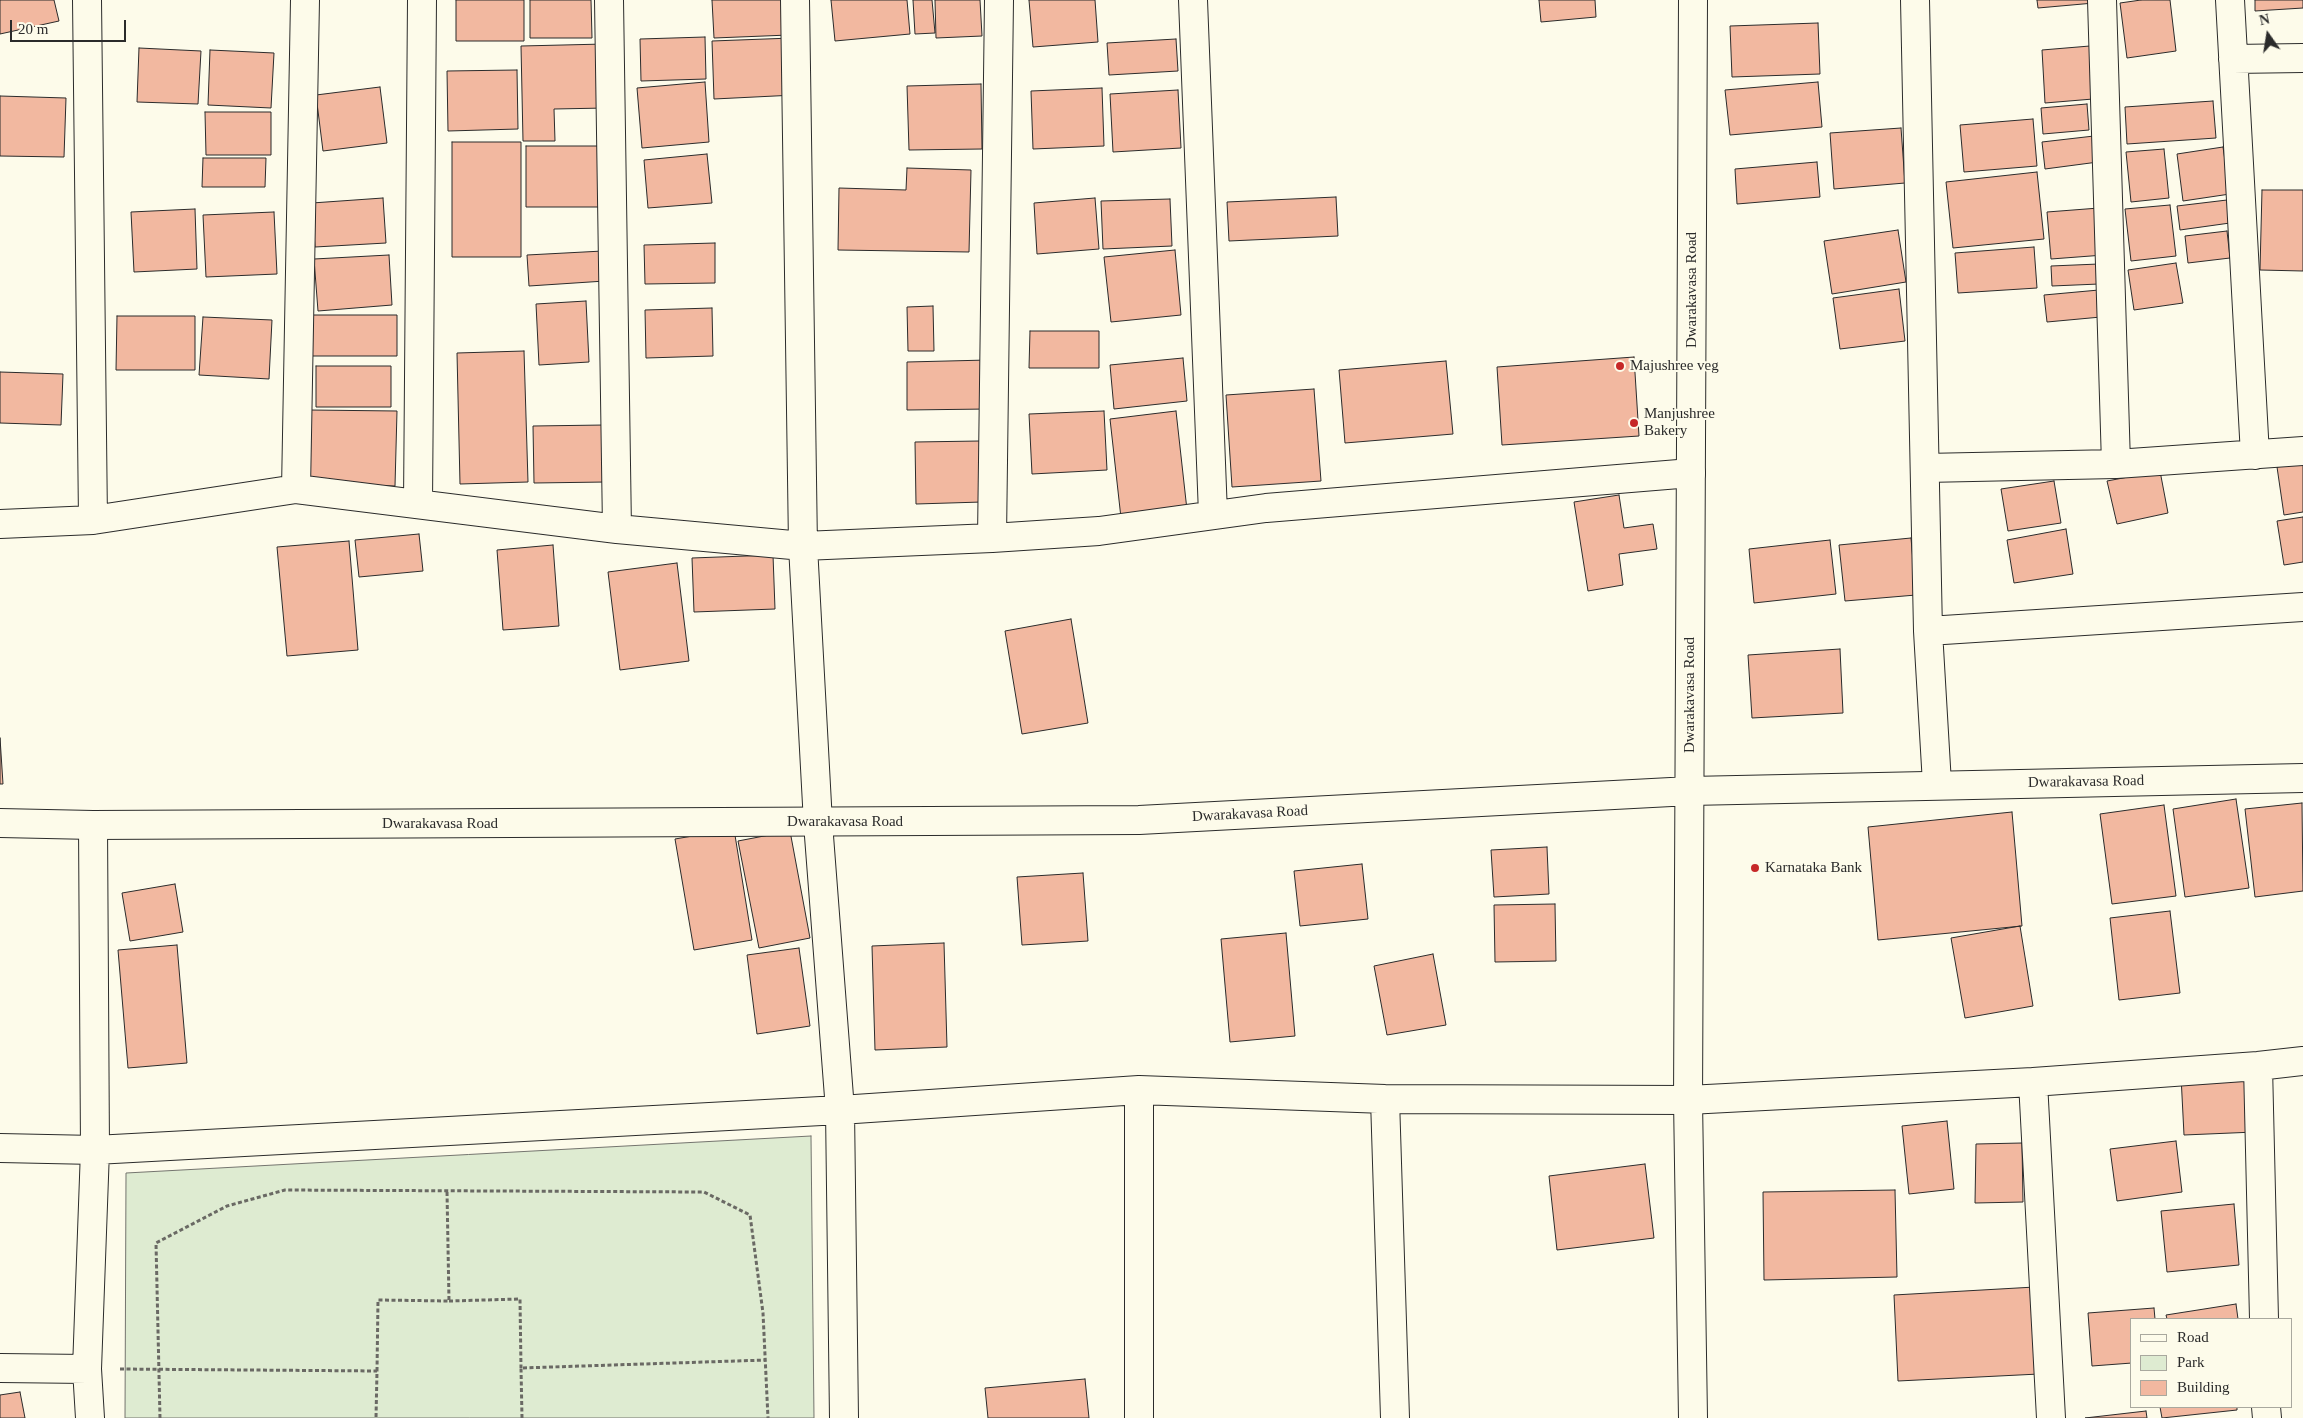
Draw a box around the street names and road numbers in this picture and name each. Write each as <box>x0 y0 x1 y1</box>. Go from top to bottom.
street label: Dwarakavasa Road <box>1683 232 1701 348</box>
street label: Dwarakavasa Road <box>1681 637 1699 753</box>
street label: Dwarakavasa Road <box>2028 772 2144 792</box>
street label: Dwarakavasa Road <box>1192 802 1308 826</box>
street label: Dwarakavasa Road <box>787 813 903 831</box>
street label: Dwarakavasa Road <box>382 815 498 833</box>

